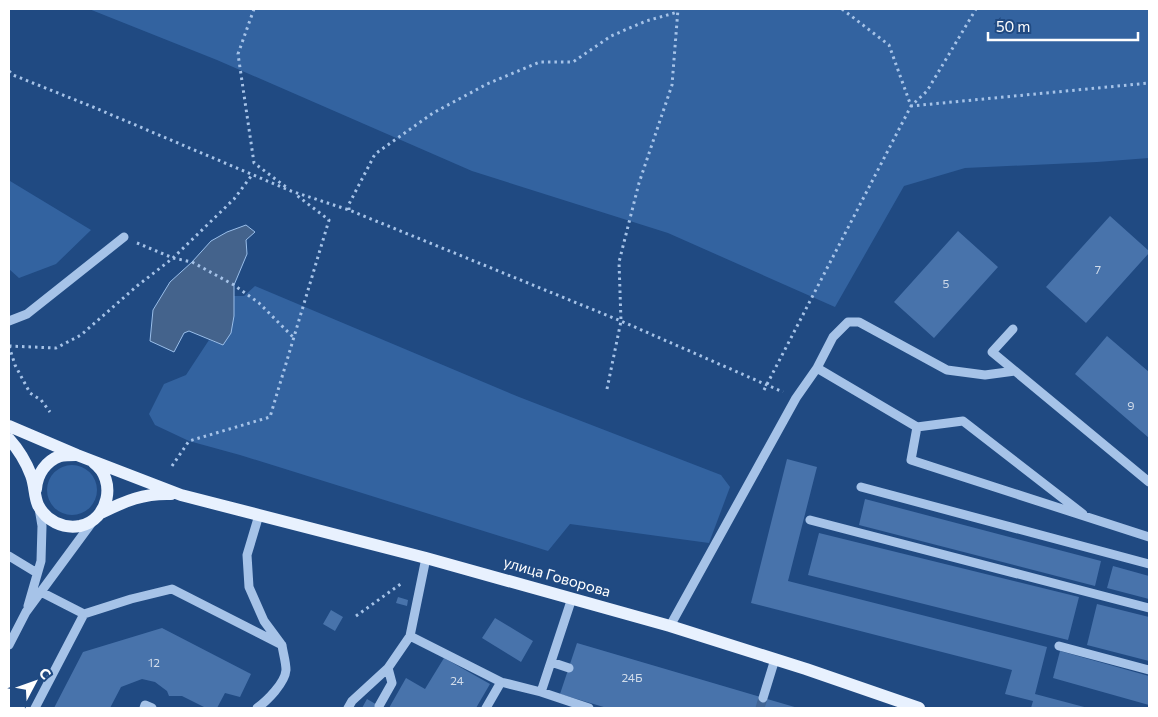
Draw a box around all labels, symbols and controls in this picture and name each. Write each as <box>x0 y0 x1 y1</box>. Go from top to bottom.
scale bar <box>988 10 1138 42</box>
text: 50 m <box>996 17 1030 35</box>
house number: 7 <box>1095 262 1101 276</box>
house number: 5 <box>943 276 950 290</box>
house number: 9 <box>1127 398 1135 412</box>
street label: улица Говорова <box>502 552 613 600</box>
house number: 12 <box>148 655 160 669</box>
north arrow <box>10 657 60 707</box>
text: С <box>36 664 55 682</box>
house number: 24Б <box>621 670 643 684</box>
house number: 24 <box>450 673 464 687</box>

